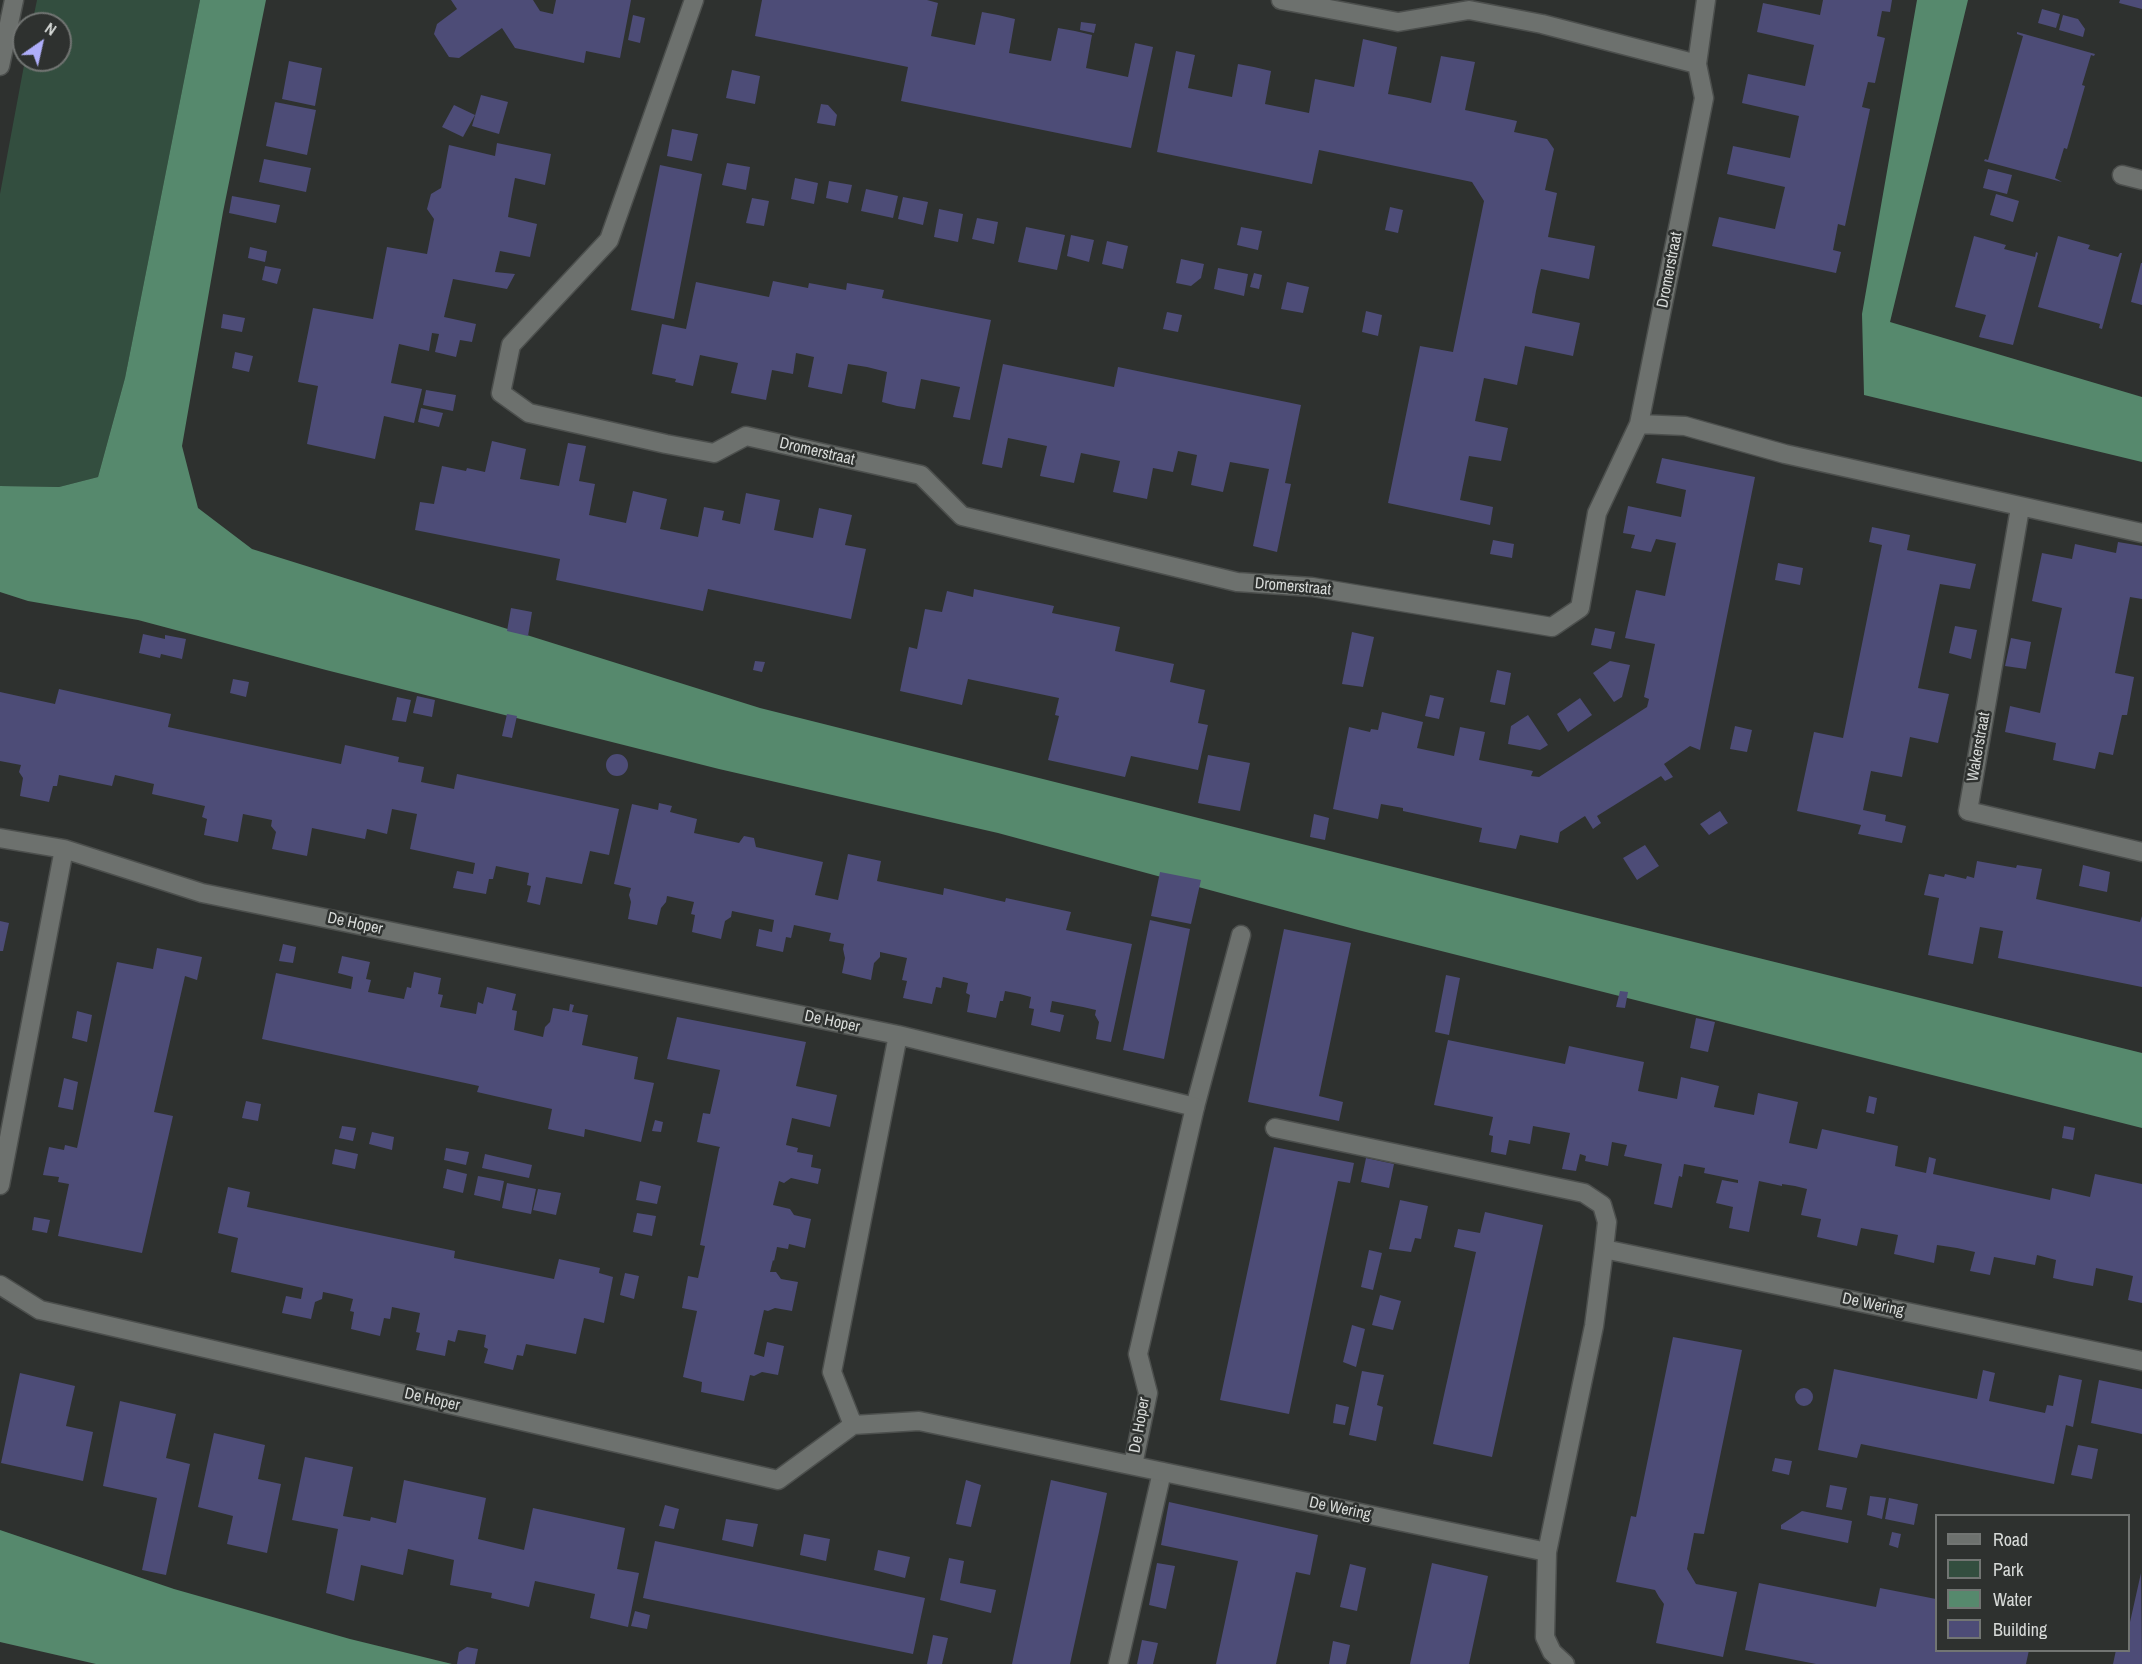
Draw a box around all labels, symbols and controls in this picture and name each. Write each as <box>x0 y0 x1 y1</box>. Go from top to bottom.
north arrow <box>12 12 72 72</box>
text: N <box>41 17 61 41</box>
street label: Dromerstraat <box>1653 231 1687 309</box>
street label: Dromerstraat <box>778 434 856 470</box>
street label: Dromerstraat <box>1254 574 1332 600</box>
street label: Wakerstraat <box>1963 711 1995 783</box>
street label: De Hoper <box>326 909 384 939</box>
street label: De Hoper <box>803 1007 861 1037</box>
street label: De Wering <box>1840 1289 1906 1321</box>
street label: De Hoper <box>402 1384 462 1416</box>
street label: De Hoper <box>1126 1396 1154 1454</box>
street label: De Wering <box>1307 1493 1373 1525</box>
legend <box>1935 1514 2130 1652</box>
text: Road <box>1993 1527 2028 1552</box>
text: Park <box>1993 1557 2023 1582</box>
text: Water <box>1993 1587 2032 1612</box>
text: Building <box>1993 1617 2047 1642</box>

